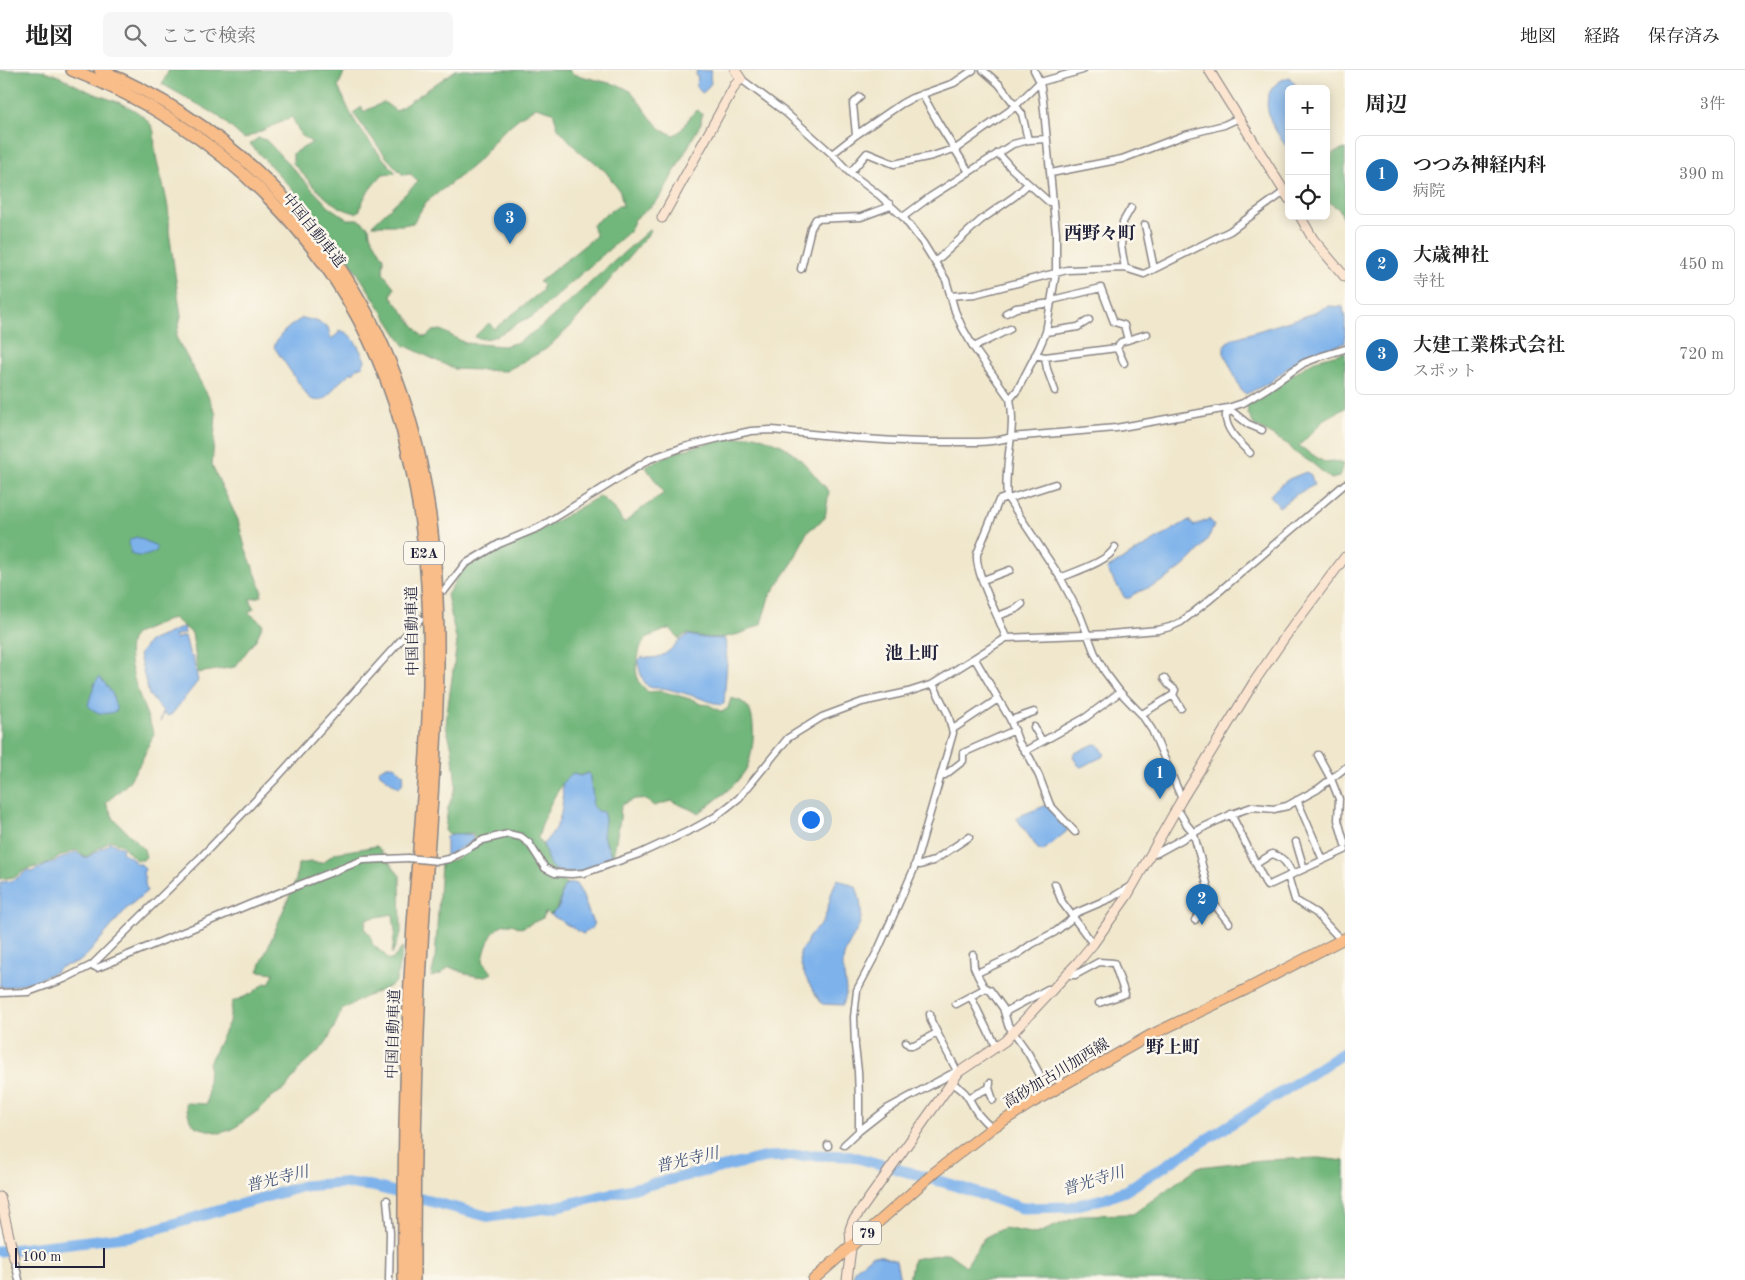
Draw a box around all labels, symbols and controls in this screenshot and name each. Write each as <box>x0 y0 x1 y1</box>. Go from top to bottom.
search box <box>103 12 453 57</box>
icon: search <box>121 21 149 49</box>
text: 地図 <box>25 26 73 50</box>
text: ここで検索 <box>161 28 256 47</box>
text: 地図 <box>1520 28 1556 46</box>
text: 経路 <box>1584 28 1620 46</box>
text: 保存済み <box>1648 28 1720 46</box>
map controls <box>1285 85 1330 220</box>
button: + <box>1285 85 1330 130</box>
text: 周辺 <box>1365 95 1407 116</box>
text: 3件 <box>1700 97 1725 113</box>
button: − <box>1285 130 1330 175</box>
text: つつみ神経内科 <box>1413 157 1546 176</box>
text: 1 <box>1377 167 1387 183</box>
text: 390 m <box>1679 167 1724 183</box>
button: locate <box>1285 175 1330 220</box>
text: 病院 <box>1413 184 1445 200</box>
street label: 中国自動車道 <box>279 190 349 271</box>
pin: 3 <box>494 203 526 244</box>
district label: 西野々町 <box>1064 223 1136 243</box>
text: 大歳神社 <box>1413 247 1489 266</box>
text: 2 <box>1377 257 1387 273</box>
text: 450 m <box>1679 257 1724 273</box>
text: 寺社 <box>1413 274 1445 290</box>
text: 大建工業株式会社 <box>1413 337 1565 356</box>
text: 3 <box>1377 347 1387 363</box>
text: 720 m <box>1679 347 1724 363</box>
text: スポット <box>1413 364 1477 380</box>
road number: E2A <box>404 542 444 564</box>
street label: 中国自動車道 <box>403 586 422 676</box>
district label: 池上町 <box>885 643 939 663</box>
pin: 1 <box>1144 758 1176 799</box>
your location <box>798 807 824 833</box>
pin: 2 <box>1186 884 1218 925</box>
street label: 中国自動車道 <box>383 989 404 1079</box>
street label: 高砂加古川加西線 <box>1000 1035 1112 1112</box>
district label: 野上町 <box>1146 1038 1200 1057</box>
water label: 普光寺川 <box>654 1144 722 1176</box>
water label: 普光寺川 <box>244 1162 312 1195</box>
water label: 普光寺川 <box>1060 1162 1128 1199</box>
road number: 79 <box>853 1222 881 1244</box>
scale bar <box>15 1245 105 1268</box>
text: 100 m <box>22 1250 61 1264</box>

